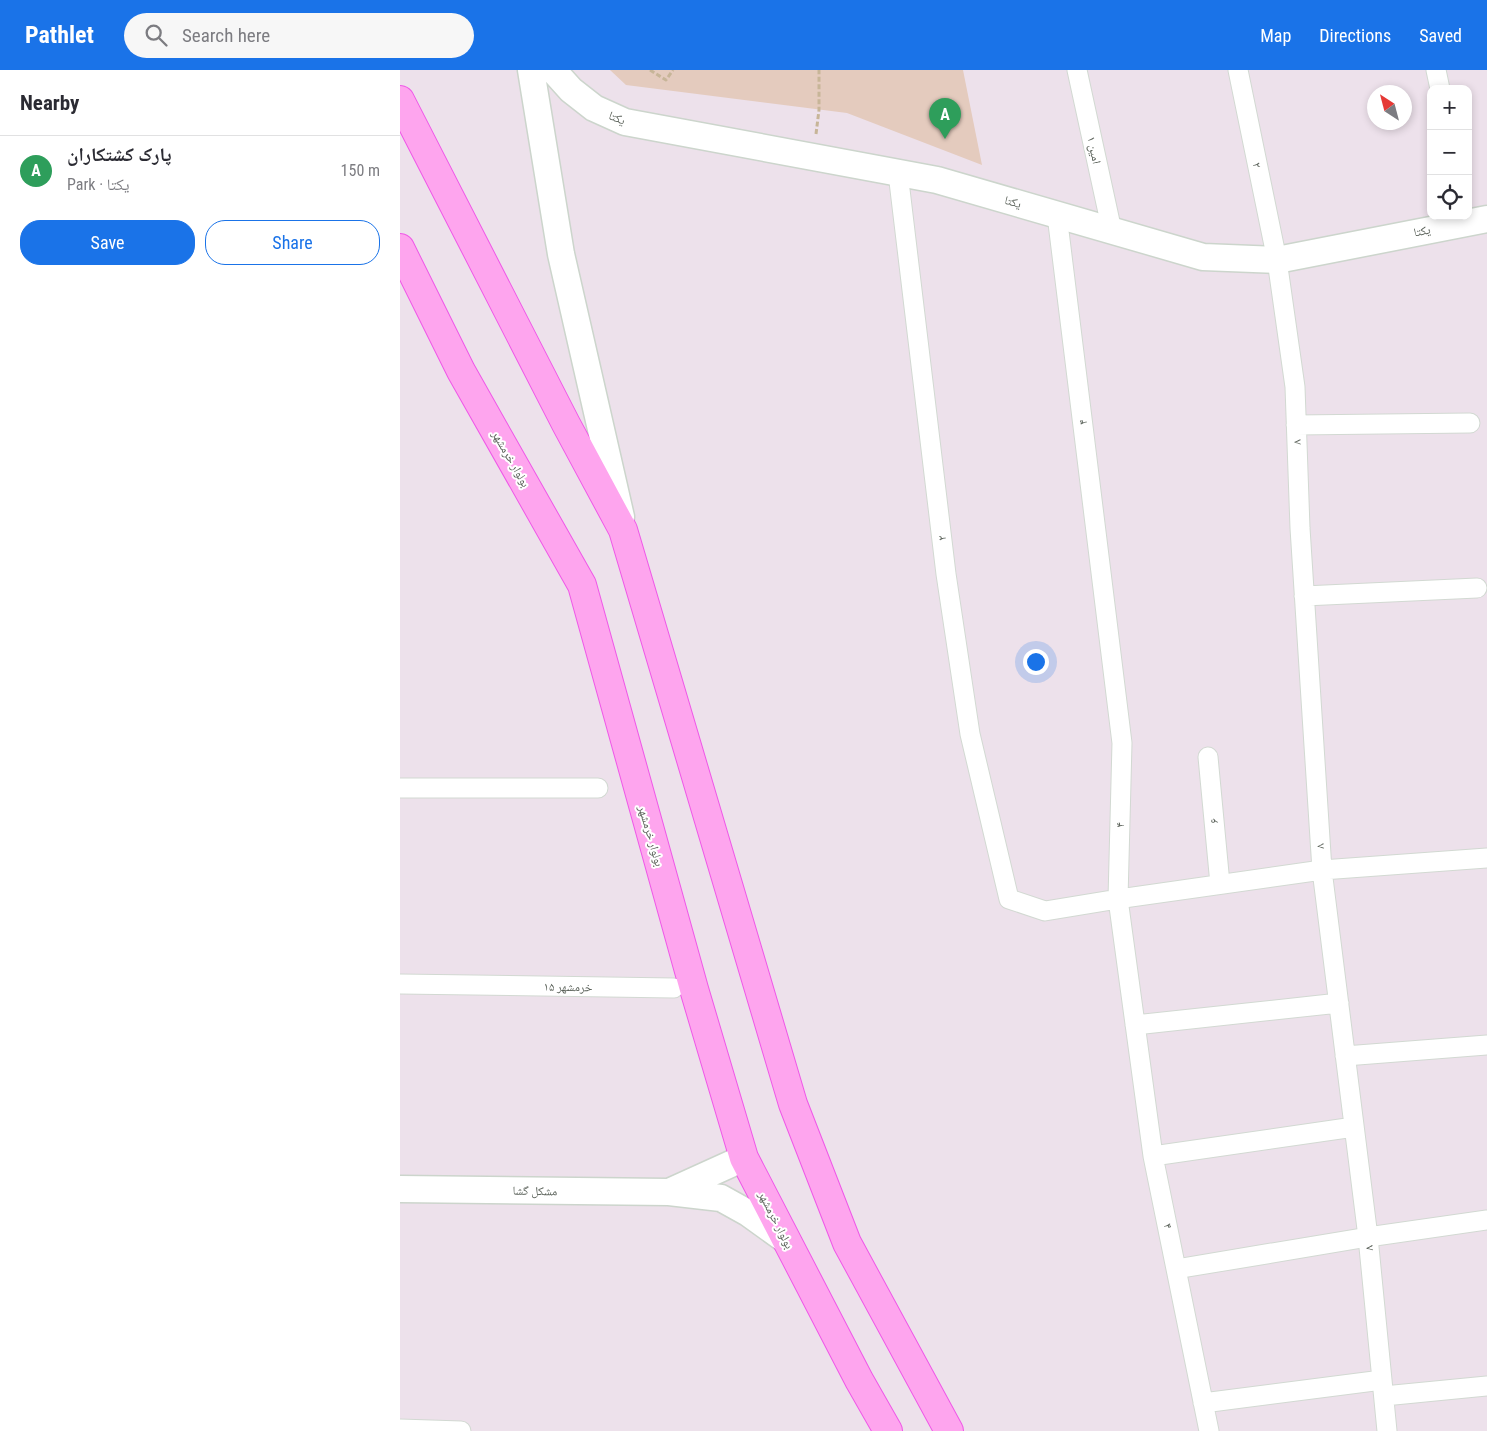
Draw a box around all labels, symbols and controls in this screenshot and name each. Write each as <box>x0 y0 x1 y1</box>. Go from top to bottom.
search box <box>124 13 474 58</box>
text: Pathlet <box>25 21 94 49</box>
icon: search <box>142 21 170 49</box>
text: Search here <box>182 24 270 47</box>
text: Map <box>1260 25 1291 46</box>
text: Directions <box>1319 25 1391 46</box>
text: Saved <box>1419 25 1462 46</box>
north arrow <box>1367 85 1412 130</box>
map controls <box>1427 85 1472 220</box>
button: + <box>1427 85 1472 130</box>
text: Nearby <box>20 91 79 115</box>
pin: A <box>929 98 961 139</box>
street label: یکتا <box>606 108 628 128</box>
button: − <box>1427 130 1472 175</box>
street label: امین ۱ <box>1084 135 1104 165</box>
text: پارک کشتکاران <box>67 143 172 166</box>
text: A <box>31 161 41 180</box>
text: 150 m <box>341 161 380 180</box>
street label: ۲ <box>1250 161 1264 169</box>
text: Park · یکتا <box>67 175 129 194</box>
button: locate <box>1427 175 1472 220</box>
street label: یکتا <box>1003 193 1023 211</box>
button: Save <box>20 220 195 265</box>
button: Share <box>205 220 380 265</box>
street label: یکتا <box>1412 222 1432 240</box>
street label: ۴ <box>1076 418 1090 426</box>
street label: بولوار خرمشهر <box>488 428 533 490</box>
street label: ۸ <box>1290 438 1304 445</box>
street label: ۲ <box>935 534 949 542</box>
your location <box>1023 649 1049 675</box>
street label: بولوار خرمشهر <box>635 803 666 868</box>
street label: ۶ <box>1207 818 1221 824</box>
street label: ۴ <box>1113 822 1127 828</box>
street label: ۸ <box>1313 842 1327 849</box>
street label: ۱۵ خرمشهر <box>543 980 593 994</box>
street label: مشکل گشا <box>512 1184 558 1198</box>
street label: بولوار خرمشهر <box>755 1188 796 1251</box>
street label: ۴ <box>1161 1222 1175 1230</box>
street label: ۸ <box>1362 1244 1376 1251</box>

